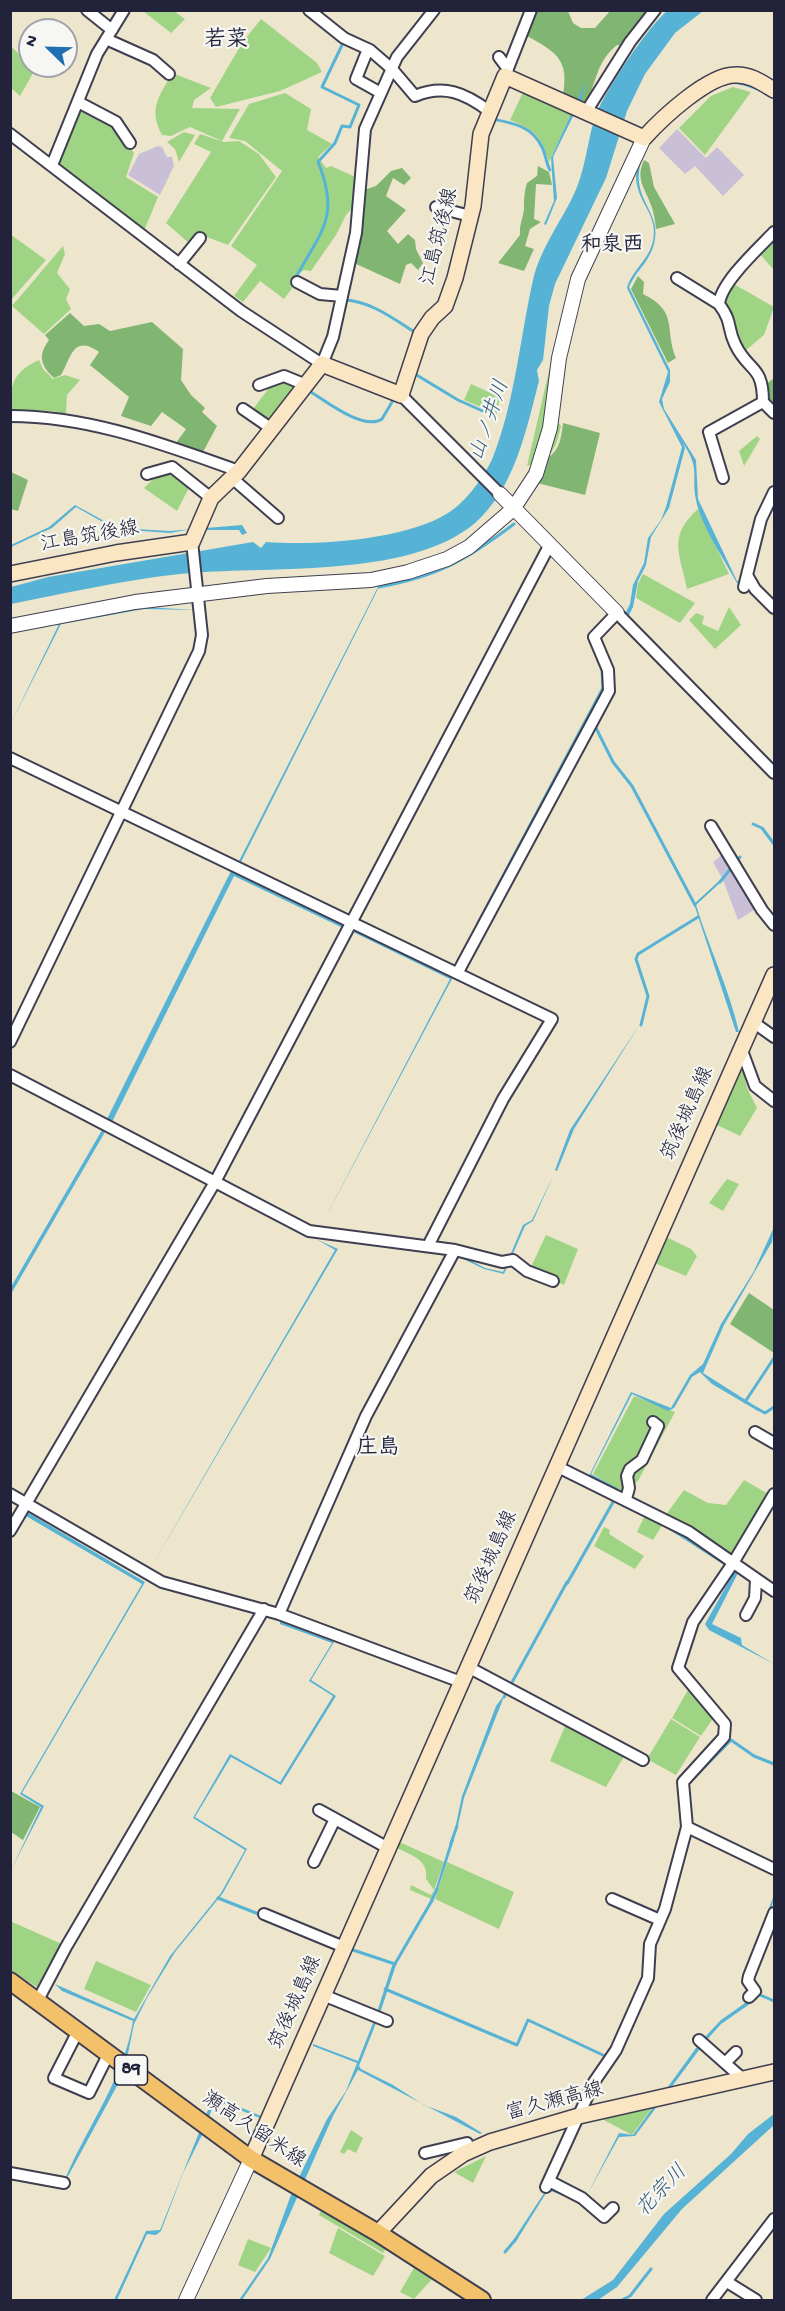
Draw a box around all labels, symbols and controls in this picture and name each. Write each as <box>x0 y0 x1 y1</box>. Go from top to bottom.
north arrow <box>18 18 78 78</box>
district label: 若菜 <box>204 29 248 55</box>
text: N <box>22 33 44 50</box>
street label: 江島筑後線 <box>417 186 465 288</box>
district label: 和泉西 <box>581 234 643 260</box>
water label: 山ノ井川 <box>465 377 517 465</box>
street label: 江島筑後線 <box>39 517 141 559</box>
street label: 筑後城島線 <box>658 1063 720 1165</box>
district label: 庄島 <box>356 1437 400 1463</box>
street label: 筑後城島線 <box>462 1507 524 1609</box>
street label: 筑後城島線 <box>266 1952 328 2054</box>
road number: 89 <box>114 2055 148 2085</box>
street label: 富久瀬高線 <box>504 2078 606 2128</box>
street label: 瀬高久留米線 <box>197 2088 309 2174</box>
water label: 花宗川 <box>632 2161 694 2223</box>

